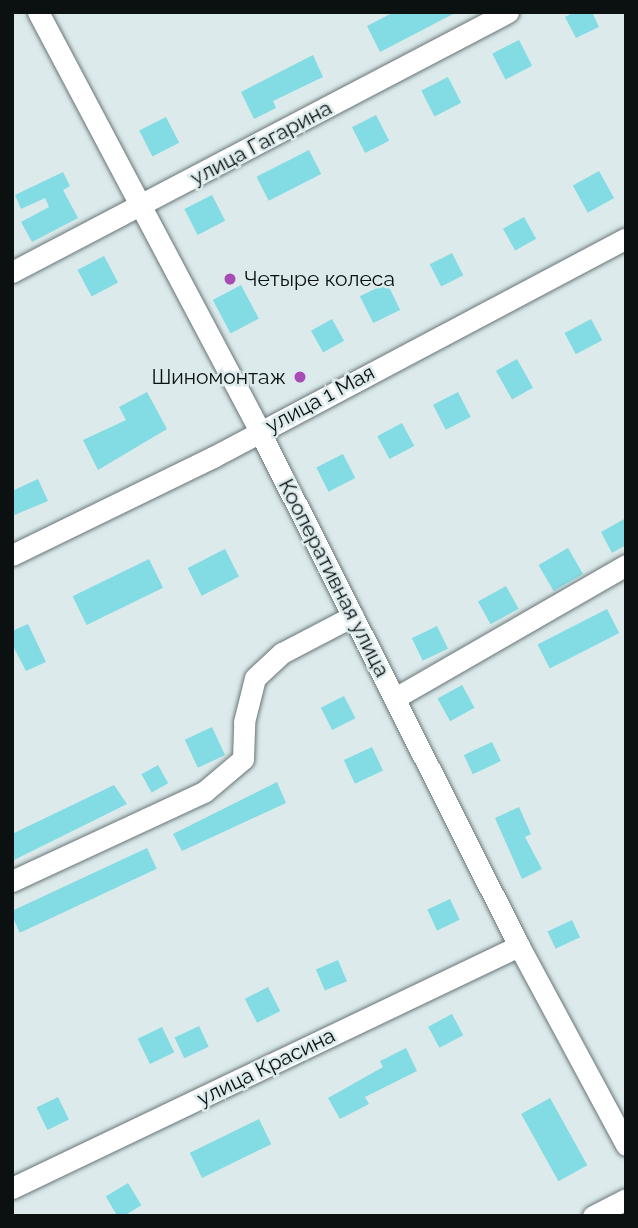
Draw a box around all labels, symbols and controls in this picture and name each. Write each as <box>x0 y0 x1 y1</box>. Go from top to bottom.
street label: улица Гагарина <box>186 95 336 191</box>
place label: Четыре колеса <box>244 266 395 292</box>
marker: Четыре колеса <box>222 271 238 287</box>
street label: улица 1 Мая <box>261 360 379 438</box>
place label: Шиномонтаж <box>151 364 286 390</box>
marker: Шиномонтаж <box>292 369 308 385</box>
street label: Кооперативная улица <box>273 475 395 681</box>
street label: улица Красина <box>193 1023 339 1111</box>

